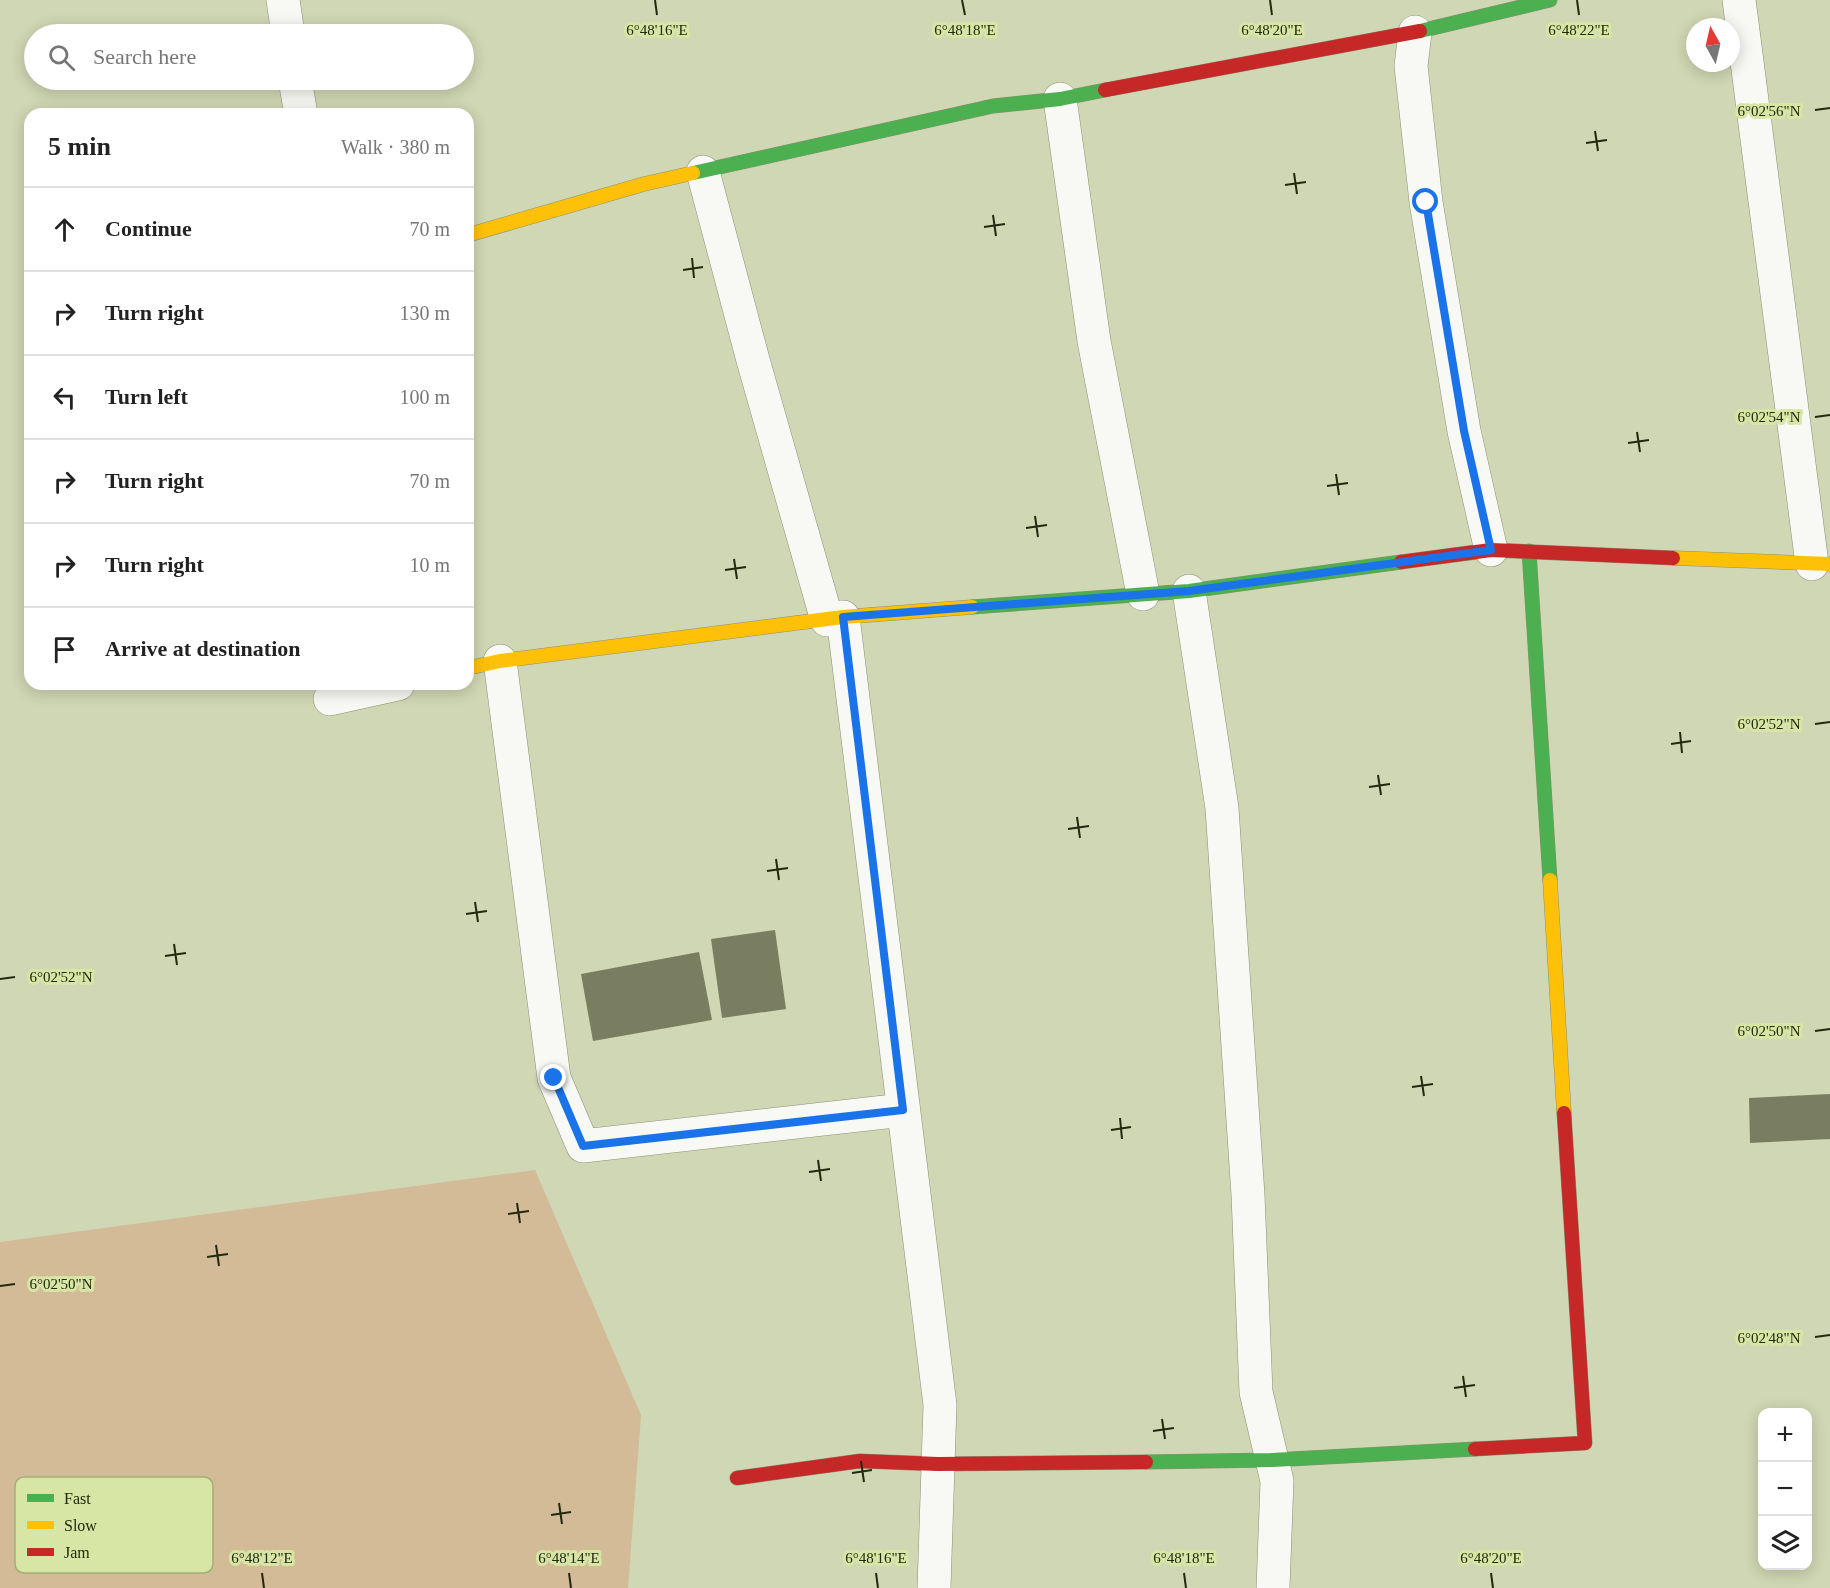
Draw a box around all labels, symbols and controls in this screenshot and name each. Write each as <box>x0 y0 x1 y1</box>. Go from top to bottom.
north arrow <box>1686 18 1740 72</box>
text: 6°48'16"E <box>626 22 688 38</box>
text: 6°48'18"E <box>934 22 996 38</box>
text: 6°48'20"E <box>1241 22 1303 38</box>
text: 6°48'22"E <box>1548 22 1610 38</box>
search box <box>24 24 474 90</box>
icon: search <box>45 41 78 74</box>
text: Search here <box>93 44 196 69</box>
text: 6°02'56"N <box>1737 103 1801 119</box>
text: 5 min <box>48 132 111 161</box>
text: Walk · 380 m <box>341 136 450 158</box>
route start <box>1412 188 1438 214</box>
icon: ahead <box>48 213 81 246</box>
text: Continue <box>105 216 192 241</box>
text: 70 m <box>409 218 450 240</box>
icon: right <box>48 297 81 330</box>
text: Turn right <box>105 300 204 325</box>
text: 130 m <box>399 302 450 324</box>
icon: left <box>48 381 81 414</box>
text: Turn left <box>105 384 188 409</box>
text: 100 m <box>399 386 450 408</box>
text: 6°02'54"N <box>1737 409 1801 425</box>
icon: right <box>48 465 81 498</box>
text: Turn right <box>105 468 204 493</box>
text: 70 m <box>409 470 450 492</box>
icon: right <box>48 549 81 582</box>
text: Turn right <box>105 552 204 577</box>
text: 10 m <box>409 554 450 576</box>
icon: arrive <box>48 633 81 666</box>
text: Arrive at destination <box>105 636 301 661</box>
text: 6°02'52"N <box>1737 716 1801 732</box>
text: 6°02'52"N <box>29 969 93 985</box>
text: 6°02'50"N <box>1737 1023 1801 1039</box>
route end <box>540 1064 566 1090</box>
text: 6°02'50"N <box>29 1276 93 1292</box>
text: 6°02'48"N <box>1737 1330 1801 1346</box>
map controls <box>1758 1408 1812 1570</box>
button: + <box>1758 1408 1812 1462</box>
button: − <box>1758 1462 1812 1516</box>
legend <box>15 1477 213 1573</box>
text: Fast <box>64 1490 91 1507</box>
button: layers <box>1758 1516 1812 1570</box>
text: Slow <box>64 1517 97 1534</box>
text: Jam <box>64 1544 90 1561</box>
text: 6°48'12"E <box>231 1550 293 1566</box>
text: 6°48'14"E <box>538 1550 600 1566</box>
text: 6°48'16"E <box>845 1550 907 1566</box>
text: 6°48'18"E <box>1153 1550 1215 1566</box>
text: 6°48'20"E <box>1460 1550 1522 1566</box>

